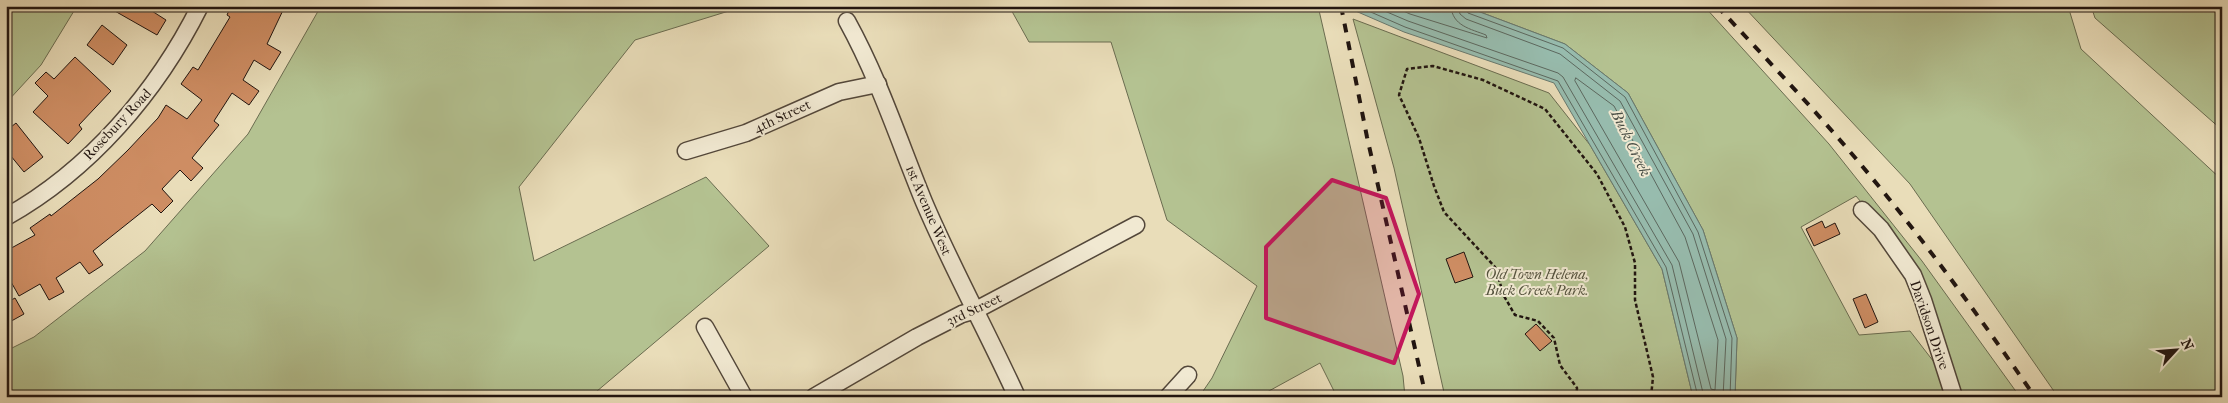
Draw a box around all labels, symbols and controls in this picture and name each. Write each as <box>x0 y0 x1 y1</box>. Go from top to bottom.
street label: Rosebury Road <box>80 85 155 164</box>
street label: 4th Street <box>751 96 813 137</box>
water label: Buck Creek <box>1607 106 1655 179</box>
street label: 1st Avenue West <box>902 163 955 258</box>
park label: Old Town Helena, Buck Creek Park. <box>1485 266 1589 299</box>
street label: Davidson Drive <box>1906 278 1953 372</box>
street label: 3rd Street <box>944 289 1005 330</box>
north arrow <box>2150 326 2200 376</box>
text: N <box>2177 336 2197 353</box>

